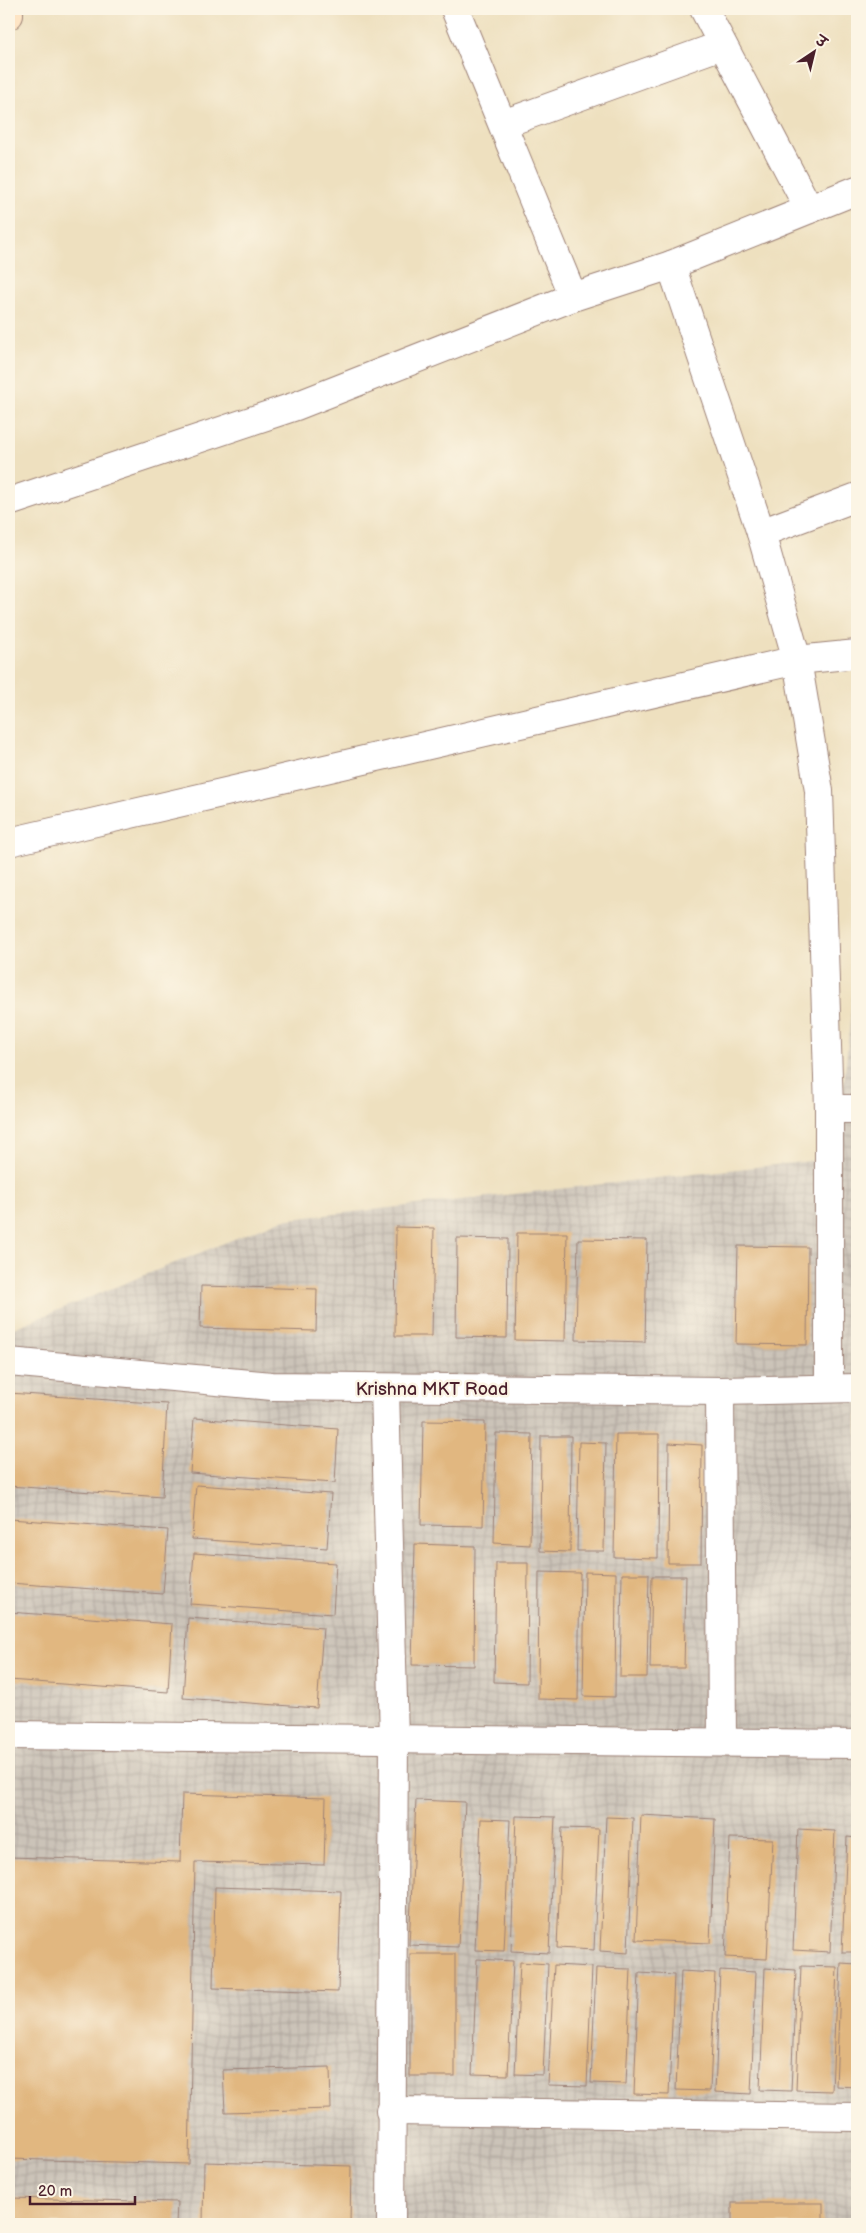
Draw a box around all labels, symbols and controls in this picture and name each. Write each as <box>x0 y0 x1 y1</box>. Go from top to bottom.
north arrow <box>788 28 838 78</box>
text: उ <box>811 31 831 52</box>
street label: Krishna MKT Road <box>356 1379 508 1400</box>
scale bar <box>30 2173 135 2205</box>
text: 20 m <box>38 2182 72 2201</box>

